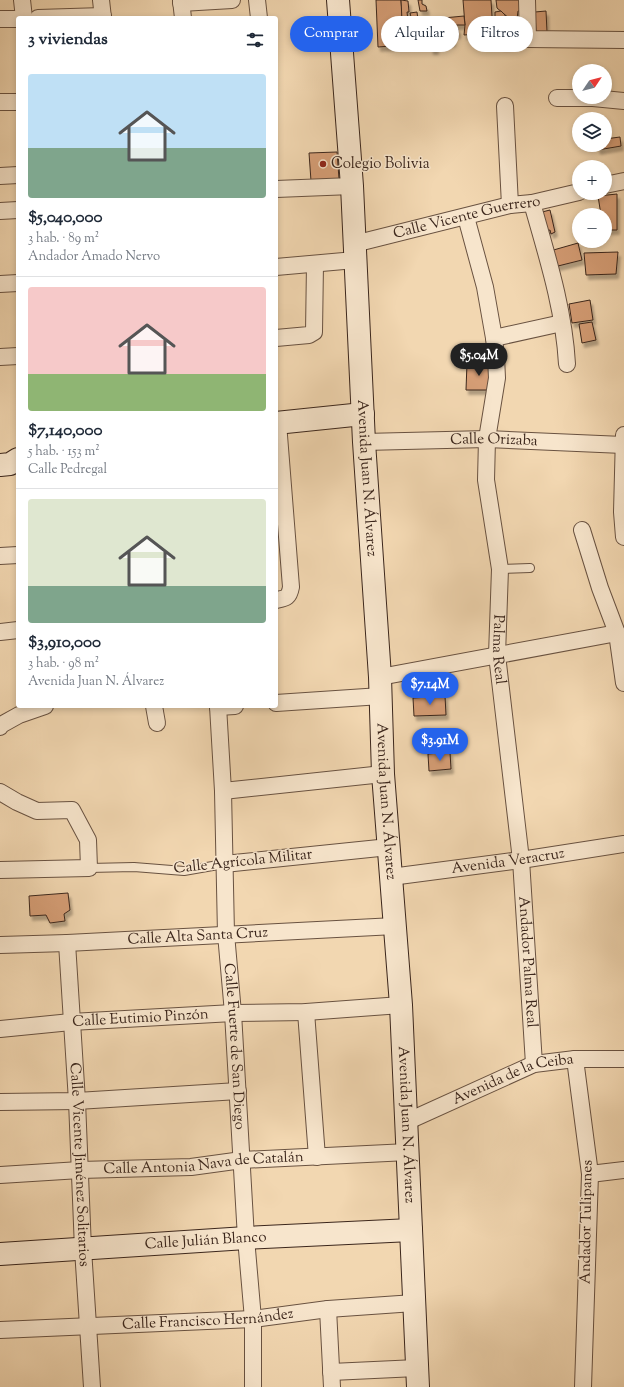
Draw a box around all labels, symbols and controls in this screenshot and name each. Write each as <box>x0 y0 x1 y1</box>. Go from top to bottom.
chip: Comprar <box>290 16 373 52</box>
chip: Alquilar <box>381 16 459 52</box>
chip: Filtros <box>467 16 533 52</box>
text: 3 viviendas <box>28 28 108 52</box>
icon: filters <box>244 29 266 51</box>
north arrow <box>572 64 612 104</box>
map controls <box>572 64 612 248</box>
icon: home <box>111 100 183 172</box>
button: layers <box>572 112 612 152</box>
place label: Colegio Bolivia <box>331 154 430 175</box>
marker: Colegio Bolivia <box>318 159 328 169</box>
button: + <box>572 160 612 200</box>
street label: Calle Vicente Guerrero <box>391 191 543 244</box>
text: $5,040,000 <box>28 206 102 230</box>
button: − <box>572 208 612 248</box>
text: 3 hab. · 89 m² <box>28 230 99 248</box>
text: Andador Amado Nervo <box>28 248 160 266</box>
icon: home <box>111 313 183 385</box>
pin: $5.04M <box>446 343 512 377</box>
text: $5.04M <box>459 347 499 365</box>
street label: Avenida Juan N. Álvarez <box>352 399 382 558</box>
text: $7,140,000 <box>28 419 103 443</box>
street label: Calle Orizaba <box>450 428 538 452</box>
text: 5 hab. · 153 m² <box>28 443 100 461</box>
text: Calle Pedregal <box>28 461 107 479</box>
icon: home <box>111 525 183 597</box>
street label: Palma Real <box>486 614 511 686</box>
text: $3,910,000 <box>28 631 101 655</box>
text: 3 hab. · 98 m² <box>28 655 99 673</box>
pin: $7.14M <box>397 672 463 706</box>
text: Avenida Juan N. Álvarez <box>28 673 164 691</box>
text: $7.14M <box>410 676 450 694</box>
street label: Avenida Juan N. Álvarez <box>371 723 402 881</box>
pin: $3.91M <box>407 728 473 762</box>
text: $3.91M <box>421 732 459 750</box>
street label: Avenida Veracruz <box>450 843 566 880</box>
street label: Calle Agrícola Militar <box>173 844 314 880</box>
street label: Andador Palma Real <box>513 896 542 1028</box>
street label: Calle Alta Santa Cruz <box>127 922 269 950</box>
street label: Calle Fuerte de San Diego <box>218 962 250 1130</box>
street label: Calle Eutimio Pinzón <box>72 1004 209 1032</box>
street label: Avenida Juan N. Álvarez <box>392 1046 420 1204</box>
street label: Avenida de la Ceiba <box>449 1049 575 1110</box>
street label: Calle Vicente Jiménez Solitarios <box>64 1062 95 1267</box>
street label: Calle Antonia Nava de Catalán <box>103 1147 304 1180</box>
street label: Andador Tulipanes <box>575 1159 599 1284</box>
street label: Calle Julián Blanco <box>144 1227 267 1255</box>
street label: Calle Francisco Hernández <box>122 1303 295 1335</box>

